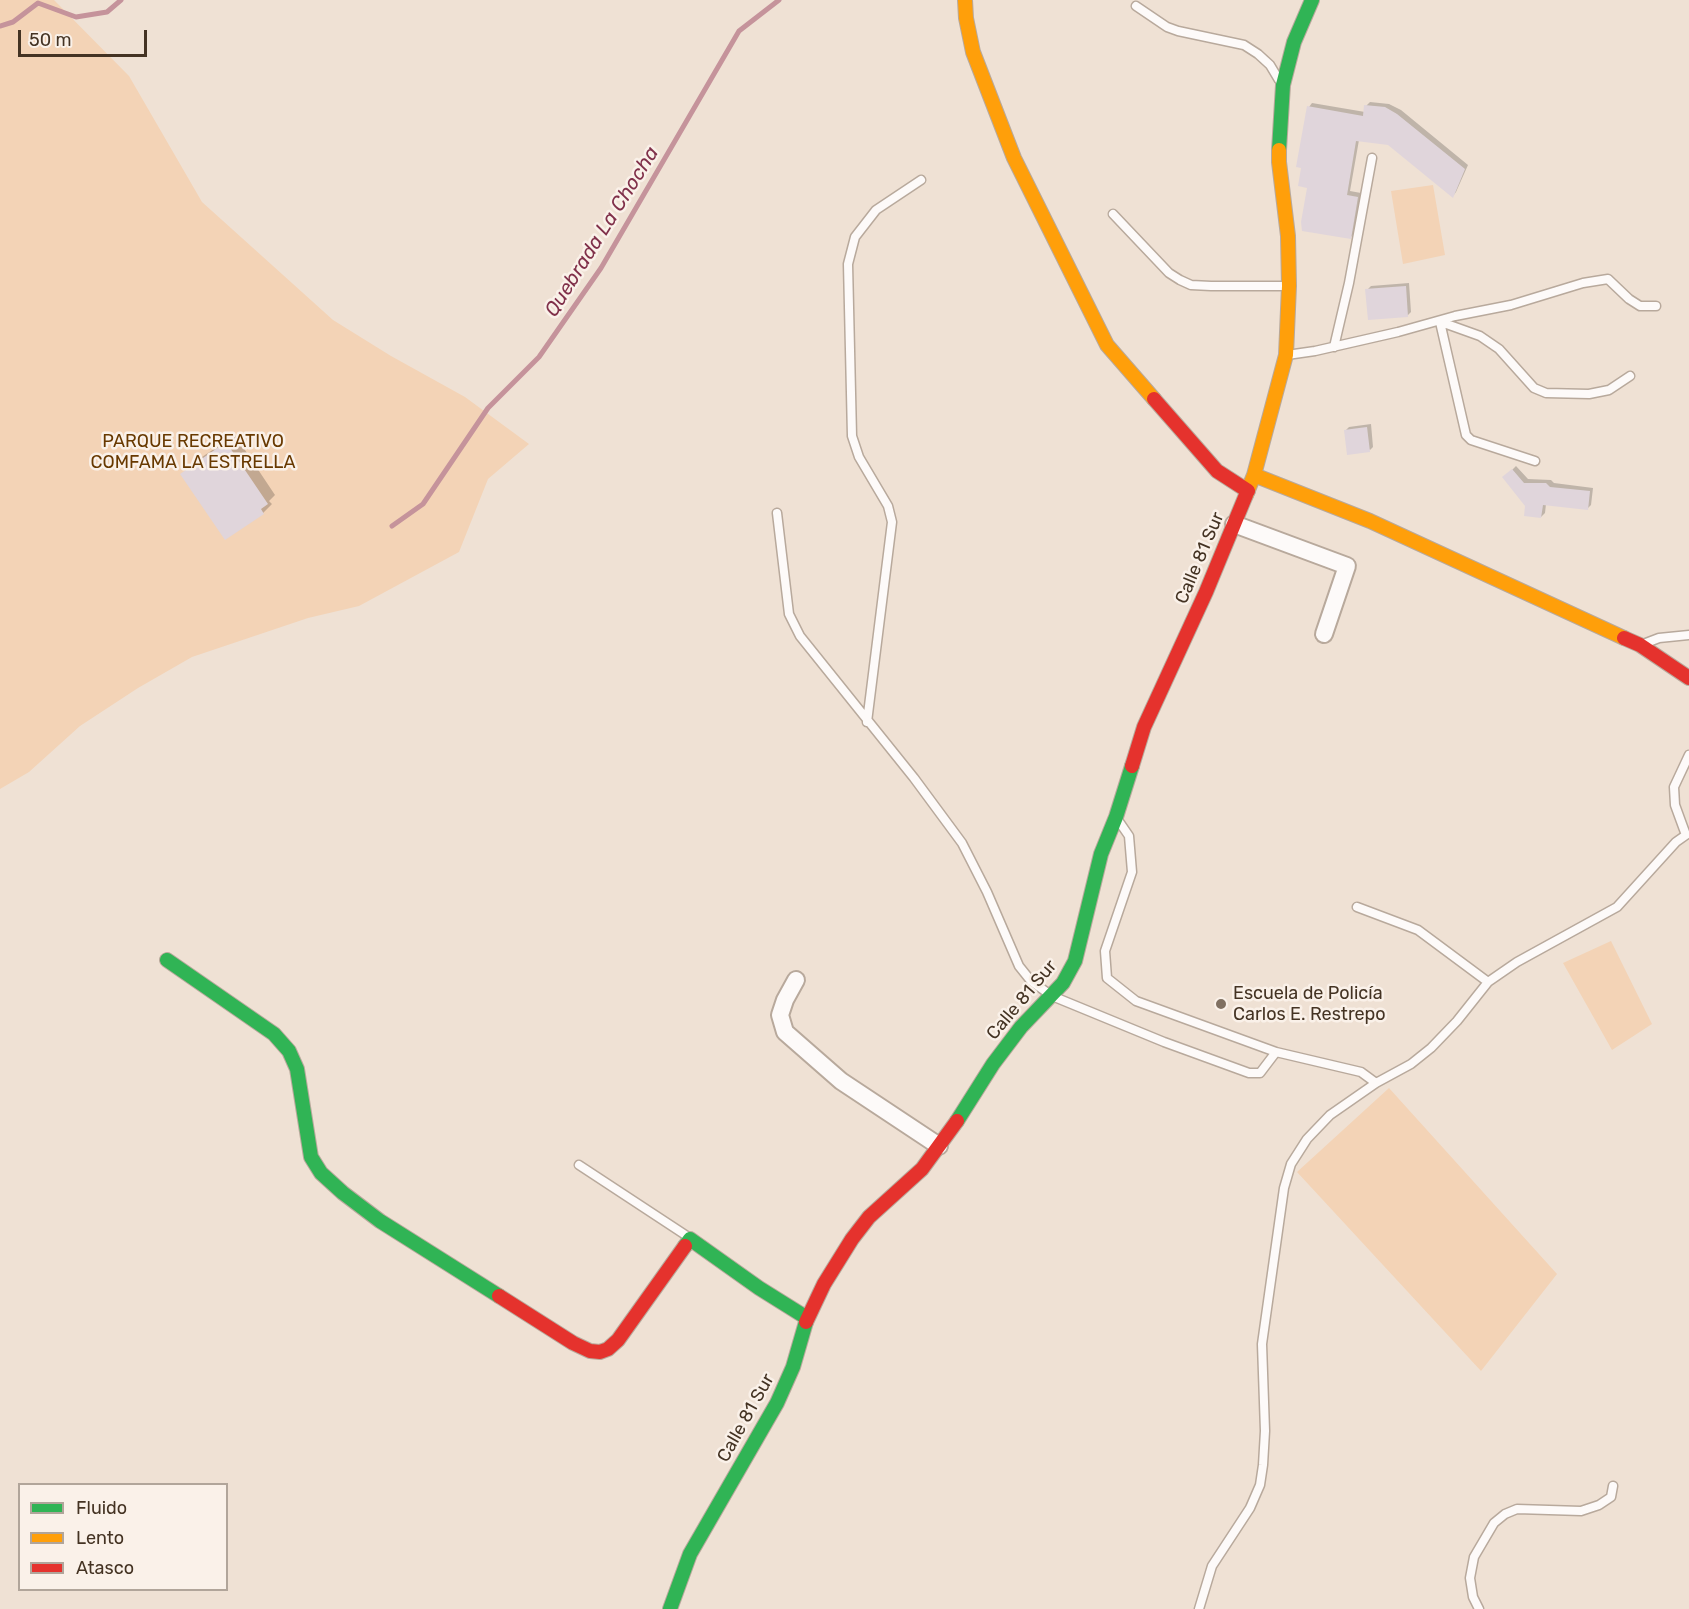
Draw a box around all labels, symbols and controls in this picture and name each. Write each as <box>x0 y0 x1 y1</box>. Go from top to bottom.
scale bar <box>21 18 150 56</box>
text: 50 m <box>29 29 72 51</box>
water label: Quebrada La Chocha <box>540 142 664 322</box>
park label: PARQUE RECREATIVO COMFAMA LA ESTRELLA <box>90 431 296 474</box>
street label: Calle 81 Sur <box>1171 509 1229 607</box>
street label: Calle 81 Sur <box>982 956 1062 1044</box>
place label: Escuela de Policía Carlos E. Restrepo <box>1233 983 1386 1026</box>
marker: Escuela de Policía Carlos E. Restrepo <box>1214 997 1228 1011</box>
street label: Calle 81 Sur <box>713 1370 779 1466</box>
legend <box>18 1483 228 1591</box>
text: Fluido <box>76 1497 127 1519</box>
text: Lento <box>76 1527 124 1549</box>
text: Atasco <box>76 1557 134 1579</box>

